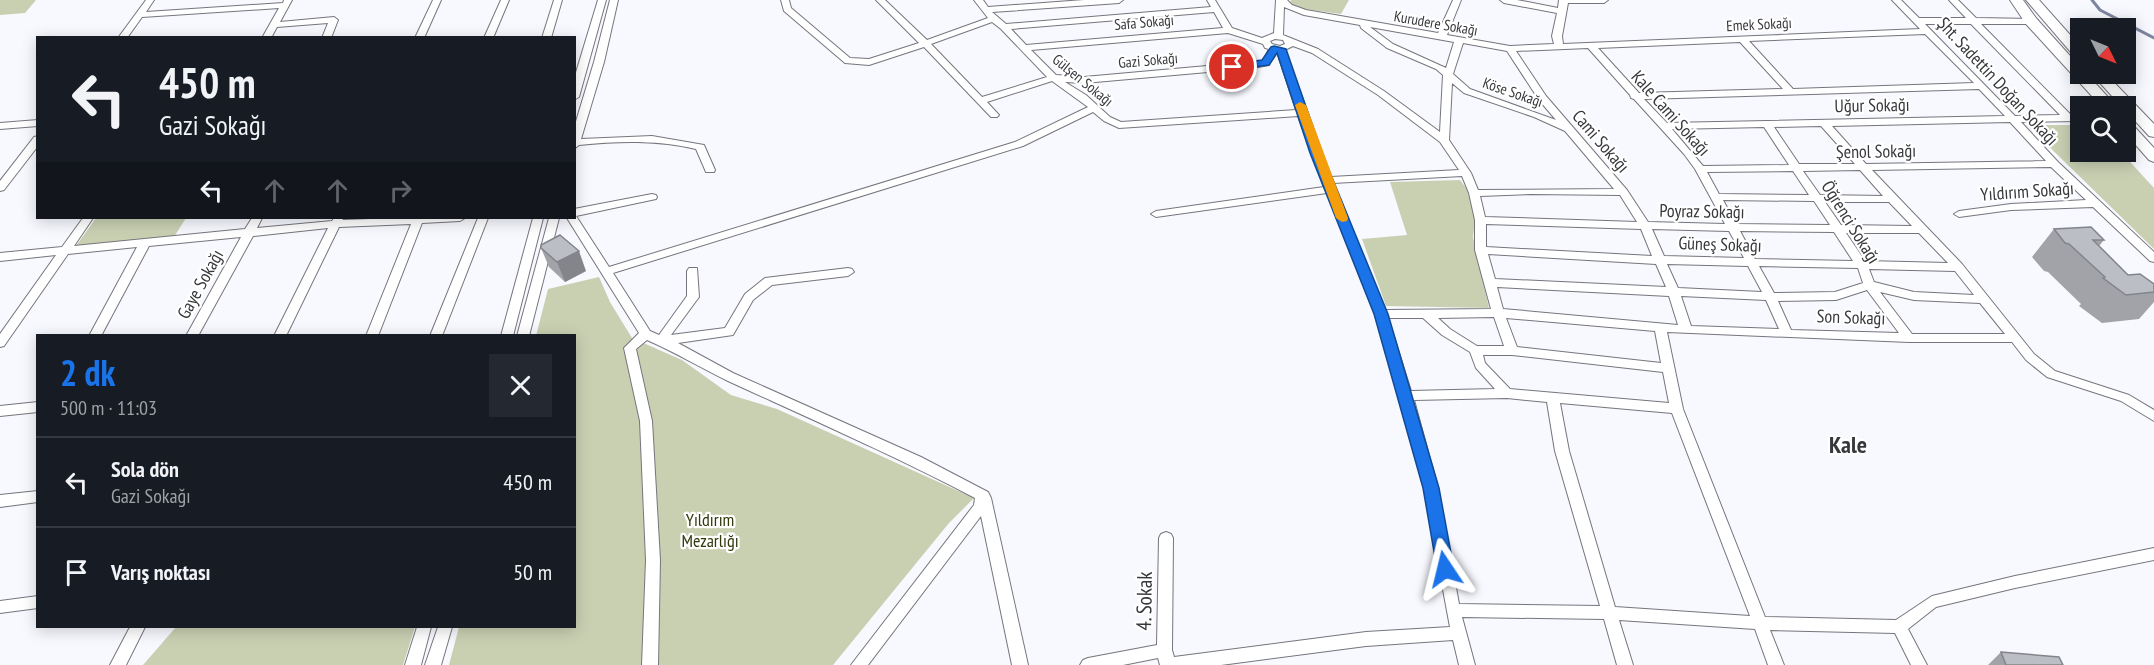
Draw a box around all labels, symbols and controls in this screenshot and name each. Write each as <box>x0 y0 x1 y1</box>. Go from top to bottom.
street label: Kurudere Sokağı <box>1393 6 1479 40</box>
street label: Safa Sokağı <box>1113 10 1175 34</box>
street label: Şht. Sadettin Doğan Sokağı <box>1933 12 2063 150</box>
street label: Emek Sokağı <box>1726 13 1792 35</box>
north arrow <box>2070 18 2136 84</box>
map controls <box>2070 18 2136 162</box>
pin <box>1206 41 1257 92</box>
street label: Gazi Sokağı <box>1117 48 1179 72</box>
street label: Gülşen Sokağı <box>1049 50 1117 110</box>
icon: arrive <box>1215 50 1248 83</box>
text: 450 m <box>159 55 256 110</box>
icon: left <box>60 60 138 138</box>
street label: Kale Cami Sokağı <box>1627 65 1715 161</box>
street label: Köse Sokağı <box>1480 73 1546 111</box>
street label: Uğur Sokağı <box>1834 93 1910 117</box>
button: search <box>2070 96 2136 162</box>
street label: Cami Sokağı <box>1567 105 1635 177</box>
text: Gazi Sokağı <box>159 108 266 142</box>
street label: Şenol Sokağı <box>1836 139 1916 163</box>
icon: left <box>195 174 228 207</box>
icon: ahead <box>258 174 291 207</box>
icon: ahead <box>321 174 354 207</box>
icon: right <box>384 174 417 207</box>
street label: Öğrenci Sokağı <box>1816 176 1886 268</box>
street label: Yıldırım Sokağı <box>1979 176 2075 206</box>
street label: Poyraz Sokağı <box>1659 199 1745 223</box>
street label: Güneş Sokağı <box>1678 231 1762 257</box>
street label: Gaye Sokağı <box>172 245 228 323</box>
street label: Son Sokağı <box>1816 304 1886 330</box>
text: 2 dk <box>60 349 115 396</box>
button: close <box>489 354 552 417</box>
text: 500 m · 11:03 <box>60 395 157 421</box>
district label: Kale <box>1829 429 1867 460</box>
text: Sola dön <box>111 455 179 483</box>
icon: left <box>60 466 93 499</box>
text: 450 m <box>503 468 552 496</box>
text: Gazi Sokağı <box>111 483 191 509</box>
park label: Yıldırım Mezarlığı <box>681 508 739 552</box>
position arrow <box>1413 537 1477 601</box>
icon: arrive <box>60 556 93 589</box>
text: Varış noktası <box>111 558 211 586</box>
text: 50 m <box>513 558 552 586</box>
street label: 4. Sokak <box>1130 571 1158 631</box>

